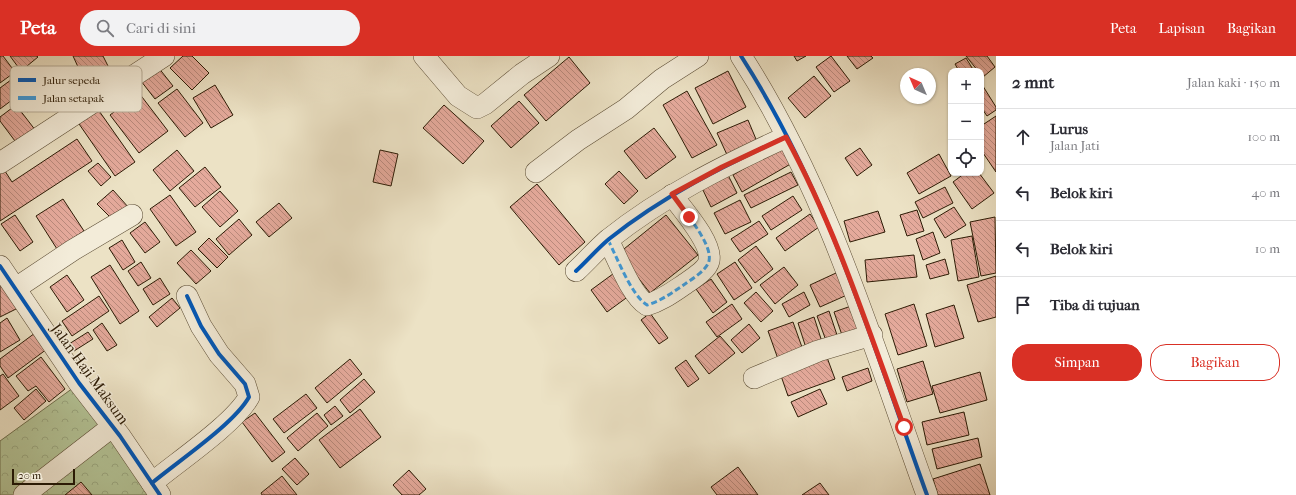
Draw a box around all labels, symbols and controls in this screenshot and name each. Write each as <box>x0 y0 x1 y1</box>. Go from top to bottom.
search box <box>80 10 360 46</box>
text: Peta <box>20 17 56 39</box>
icon: search <box>94 17 116 39</box>
text: Cari di sini <box>126 19 196 37</box>
text: Peta <box>1110 20 1137 37</box>
text: Lapisan <box>1159 20 1205 37</box>
text: Bagikan <box>1227 20 1276 37</box>
legend <box>10 66 142 112</box>
north arrow <box>900 68 936 104</box>
map controls <box>948 68 984 176</box>
button: + <box>948 68 984 104</box>
text: 2 mnt <box>1012 72 1054 92</box>
text: Jalur sepeda <box>42 74 101 87</box>
text: Jalan kaki · 150 m <box>1187 75 1280 90</box>
text: Jalan setapak <box>42 92 104 105</box>
button: − <box>948 104 984 140</box>
text: Lurus <box>1050 120 1088 138</box>
icon: ahead <box>1012 126 1034 148</box>
text: 100 m <box>1247 129 1280 144</box>
text: Jalan Jati <box>1050 138 1100 153</box>
button: locate <box>948 140 984 176</box>
icon: left <box>1012 182 1034 204</box>
text: Belok kiri <box>1050 184 1113 202</box>
text: 40 m <box>1252 185 1280 200</box>
route end <box>680 208 698 226</box>
icon: left <box>1012 238 1034 260</box>
text: Belok kiri <box>1050 240 1113 258</box>
text: 10 m <box>1255 241 1280 256</box>
icon: arrive <box>1012 294 1034 316</box>
text: Tiba di tujuan <box>1050 296 1140 314</box>
street label: Jalan Haji Maksum <box>47 319 133 428</box>
button: Simpan <box>1012 344 1142 381</box>
button: Bagikan <box>1150 344 1280 381</box>
route start <box>895 418 913 436</box>
scale bar <box>12 467 75 486</box>
text: 20 m <box>18 469 41 482</box>

